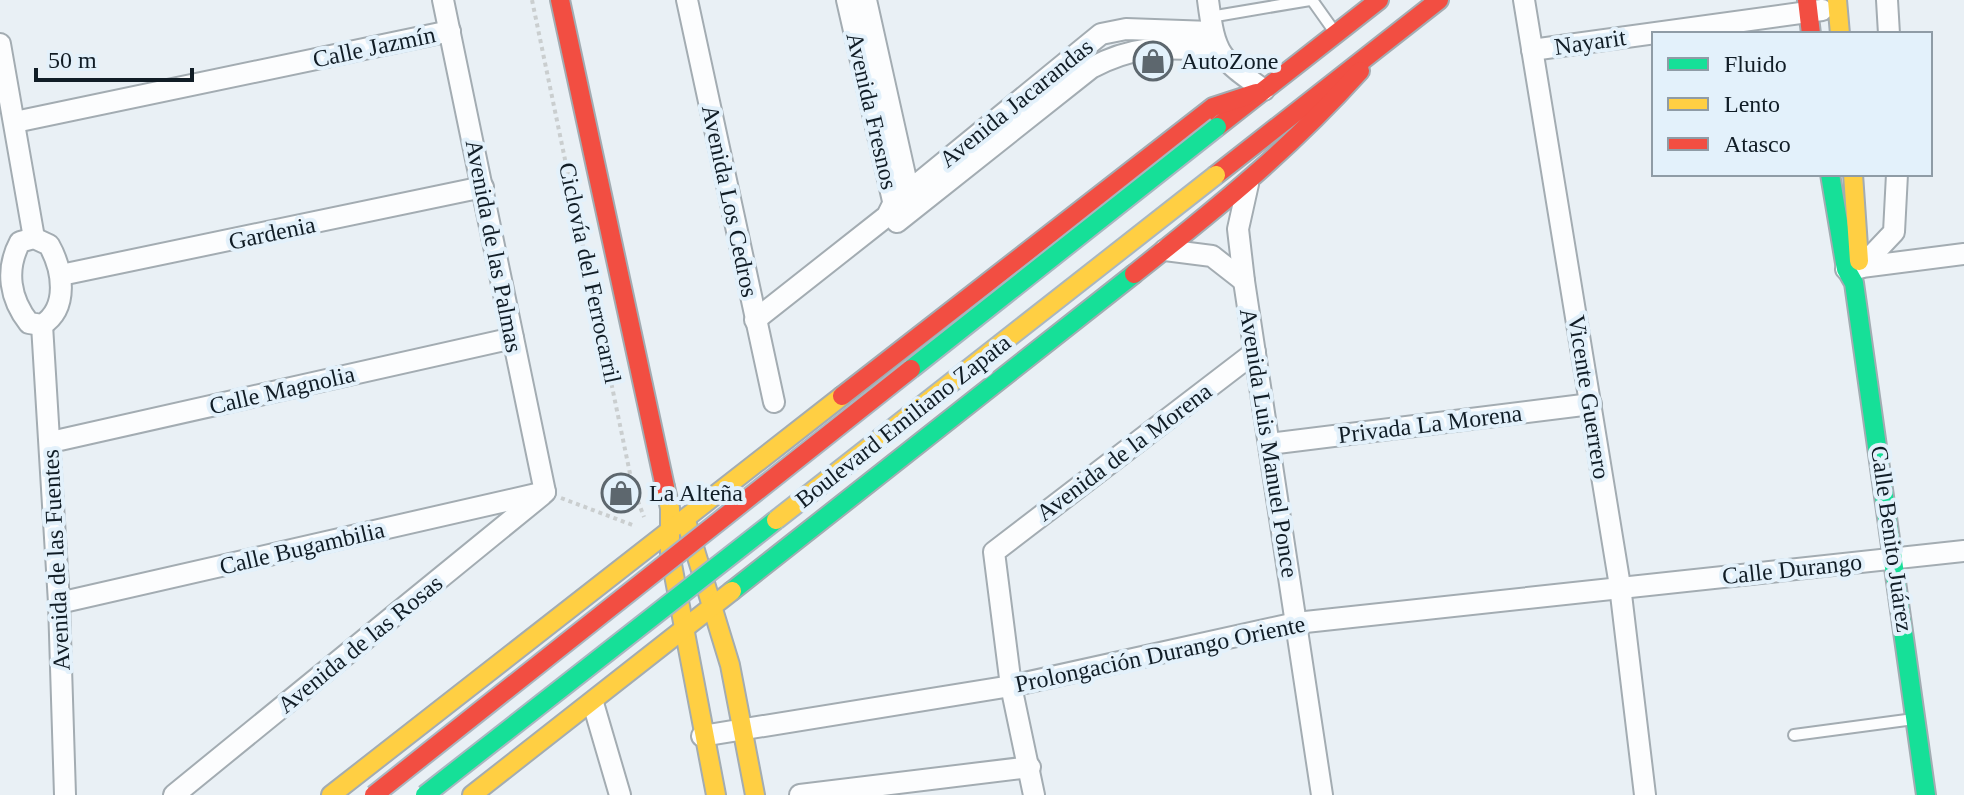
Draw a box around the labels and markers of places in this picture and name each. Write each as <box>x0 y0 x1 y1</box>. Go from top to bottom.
shop icon: AutoZone <box>1132 40 1174 82</box>
place label: AutoZone <box>1181 48 1278 74</box>
shop icon: La Alteña <box>600 472 642 514</box>
place label: La Alteña <box>649 480 743 506</box>

